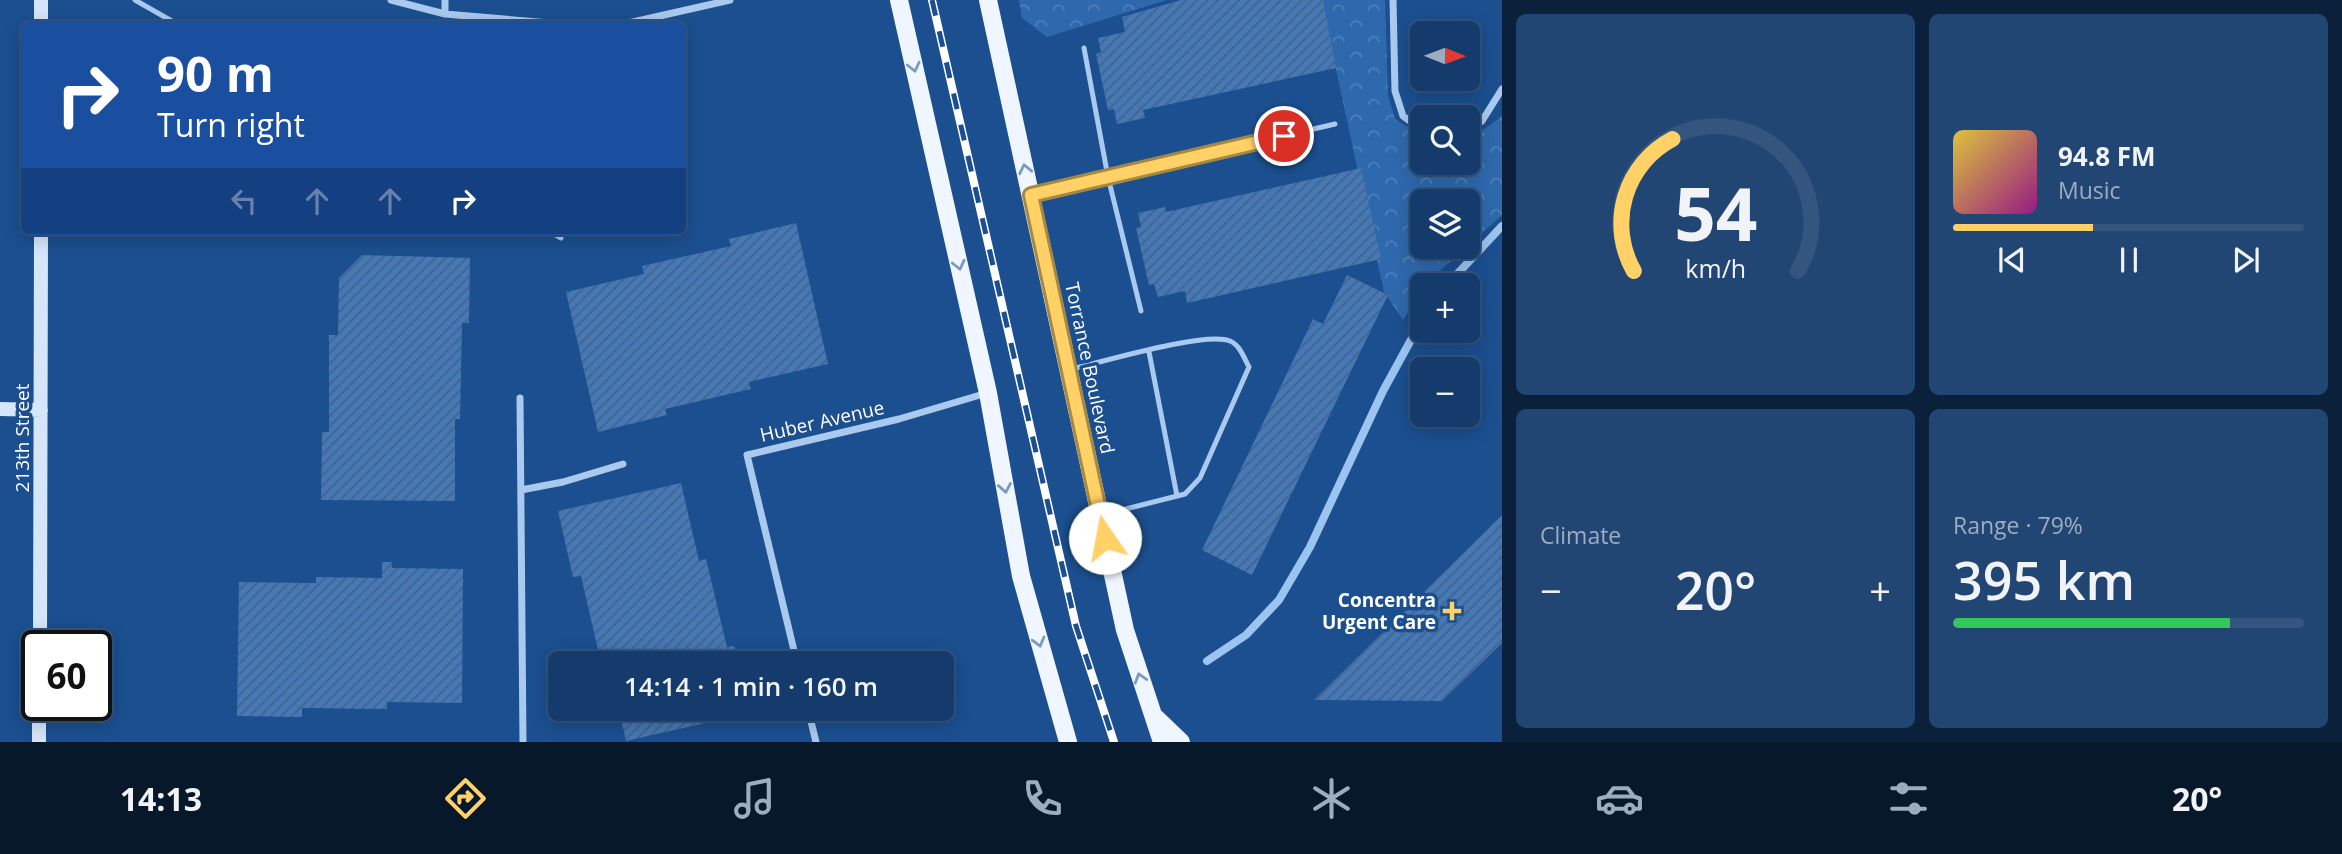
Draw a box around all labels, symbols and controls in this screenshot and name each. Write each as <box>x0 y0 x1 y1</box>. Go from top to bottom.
north arrow <box>1410 21 1480 91</box>
map controls <box>1410 21 1480 427</box>
text: 90 m <box>157 40 274 106</box>
icon: right <box>42 49 133 140</box>
one-way arrow <box>906 61 921 73</box>
text: Turn right <box>157 103 305 146</box>
button: search <box>1410 105 1480 175</box>
pin <box>1254 106 1314 166</box>
icon: arrive <box>1265 117 1303 155</box>
text: 94.8 FM <box>2058 138 2156 174</box>
one-way arrow <box>1018 163 1033 175</box>
text: 54 <box>1674 163 1757 262</box>
text: Music <box>2058 174 2121 206</box>
icon: left <box>225 182 263 220</box>
icon: ahead <box>298 182 336 220</box>
icon: ahead <box>371 182 409 220</box>
icon: right <box>444 182 482 220</box>
button: layers <box>1410 189 1480 259</box>
icon: previous <box>1993 241 2031 279</box>
icon: pause <box>2110 241 2148 279</box>
icon: next <box>2227 241 2265 279</box>
text: km/h <box>1685 251 1746 285</box>
one-way arrow <box>951 259 965 271</box>
button: + <box>1410 273 1480 343</box>
street label: Torrance Boulevard <box>1059 280 1121 456</box>
button: − <box>1410 357 1480 427</box>
street label: 213th Street <box>9 383 35 493</box>
street label: Huber Avenue <box>757 394 887 448</box>
one-way arrow <box>997 482 1012 493</box>
position arrow <box>1068 501 1142 575</box>
text: Range · 79% <box>1953 509 2083 541</box>
text: Climate <box>1540 519 1621 551</box>
text: 395 km <box>1953 544 2135 615</box>
text: 20° <box>1675 554 1756 625</box>
text: − <box>1540 564 1562 616</box>
text: + <box>1869 564 1891 616</box>
place label: Concentra Urgent Care <box>1322 587 1436 635</box>
marker: Concentra Urgent Care <box>1442 601 1462 621</box>
speed limit sign: 60 <box>21 630 112 721</box>
one-way arrow <box>1030 636 1045 648</box>
text: 14:14 · 1 min · 160 m <box>624 668 878 704</box>
one-way arrow <box>1133 672 1148 684</box>
icon: directions <box>441 774 490 823</box>
icon: music <box>730 774 779 823</box>
icon: phone <box>1018 774 1067 823</box>
icon: climate <box>1307 774 1356 823</box>
icon: car <box>1595 774 1644 823</box>
icon: filters <box>1884 774 1933 823</box>
text: 14:13 <box>120 777 202 820</box>
text: 20° <box>2172 777 2222 820</box>

